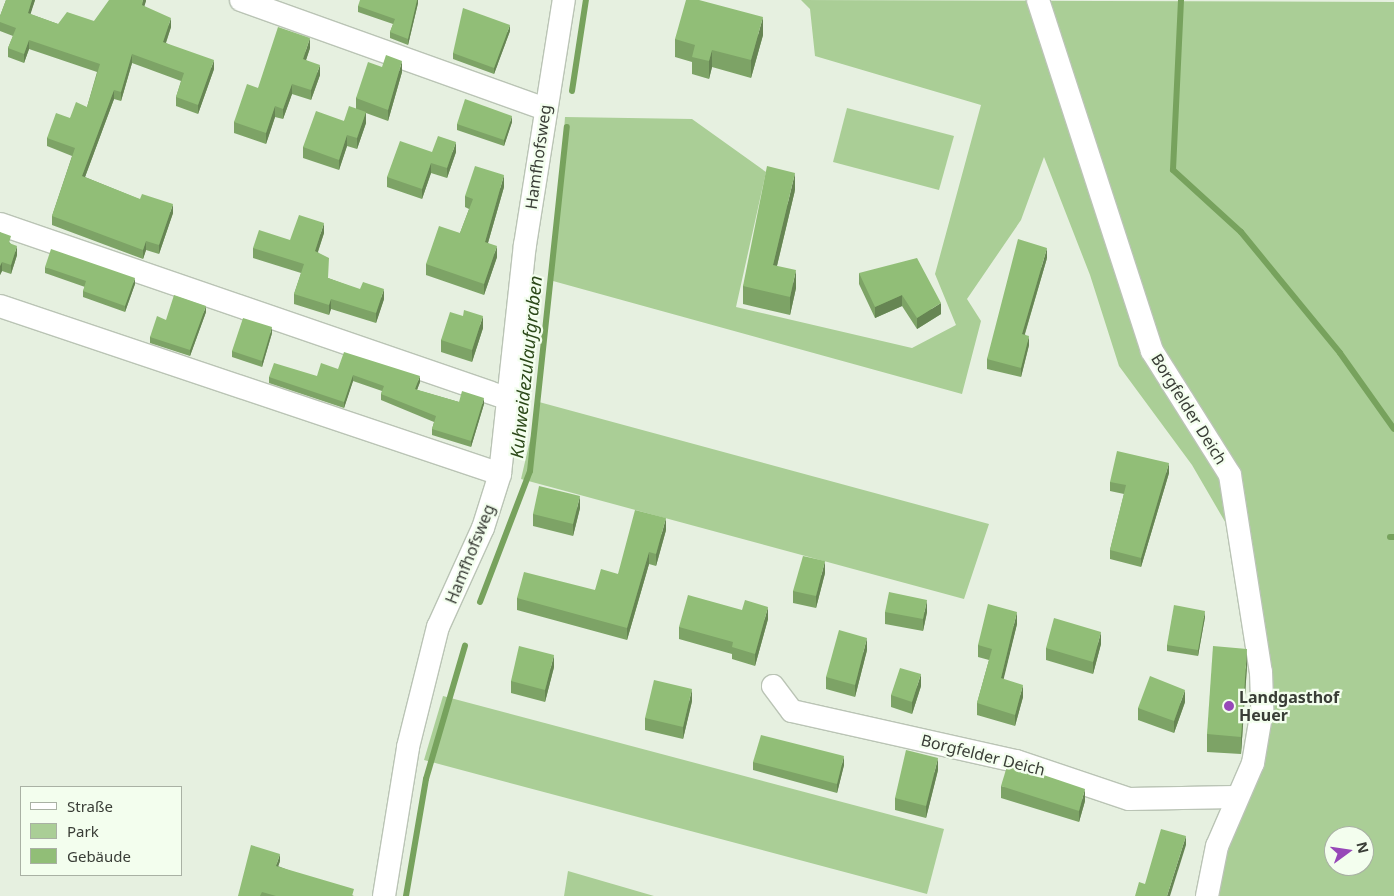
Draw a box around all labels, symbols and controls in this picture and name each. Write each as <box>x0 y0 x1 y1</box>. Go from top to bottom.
street label: Hamfhofsweg <box>521 103 555 211</box>
water label: Kuhweidezulaufgraben <box>506 275 546 459</box>
street label: Borgfelder Deich <box>1147 350 1231 468</box>
street label: Hamfhofsweg <box>441 502 499 606</box>
place label: Landgasthof Heuer <box>1239 687 1339 725</box>
marker: Landgasthof Heuer <box>1223 700 1235 712</box>
street label: Borgfelder Deich <box>919 730 1047 780</box>
legend <box>20 786 182 876</box>
text: Straße <box>67 796 113 816</box>
text: Park <box>67 821 99 841</box>
north arrow <box>1324 826 1374 876</box>
text: N <box>1352 840 1374 855</box>
text: Gebäude <box>67 846 131 866</box>

